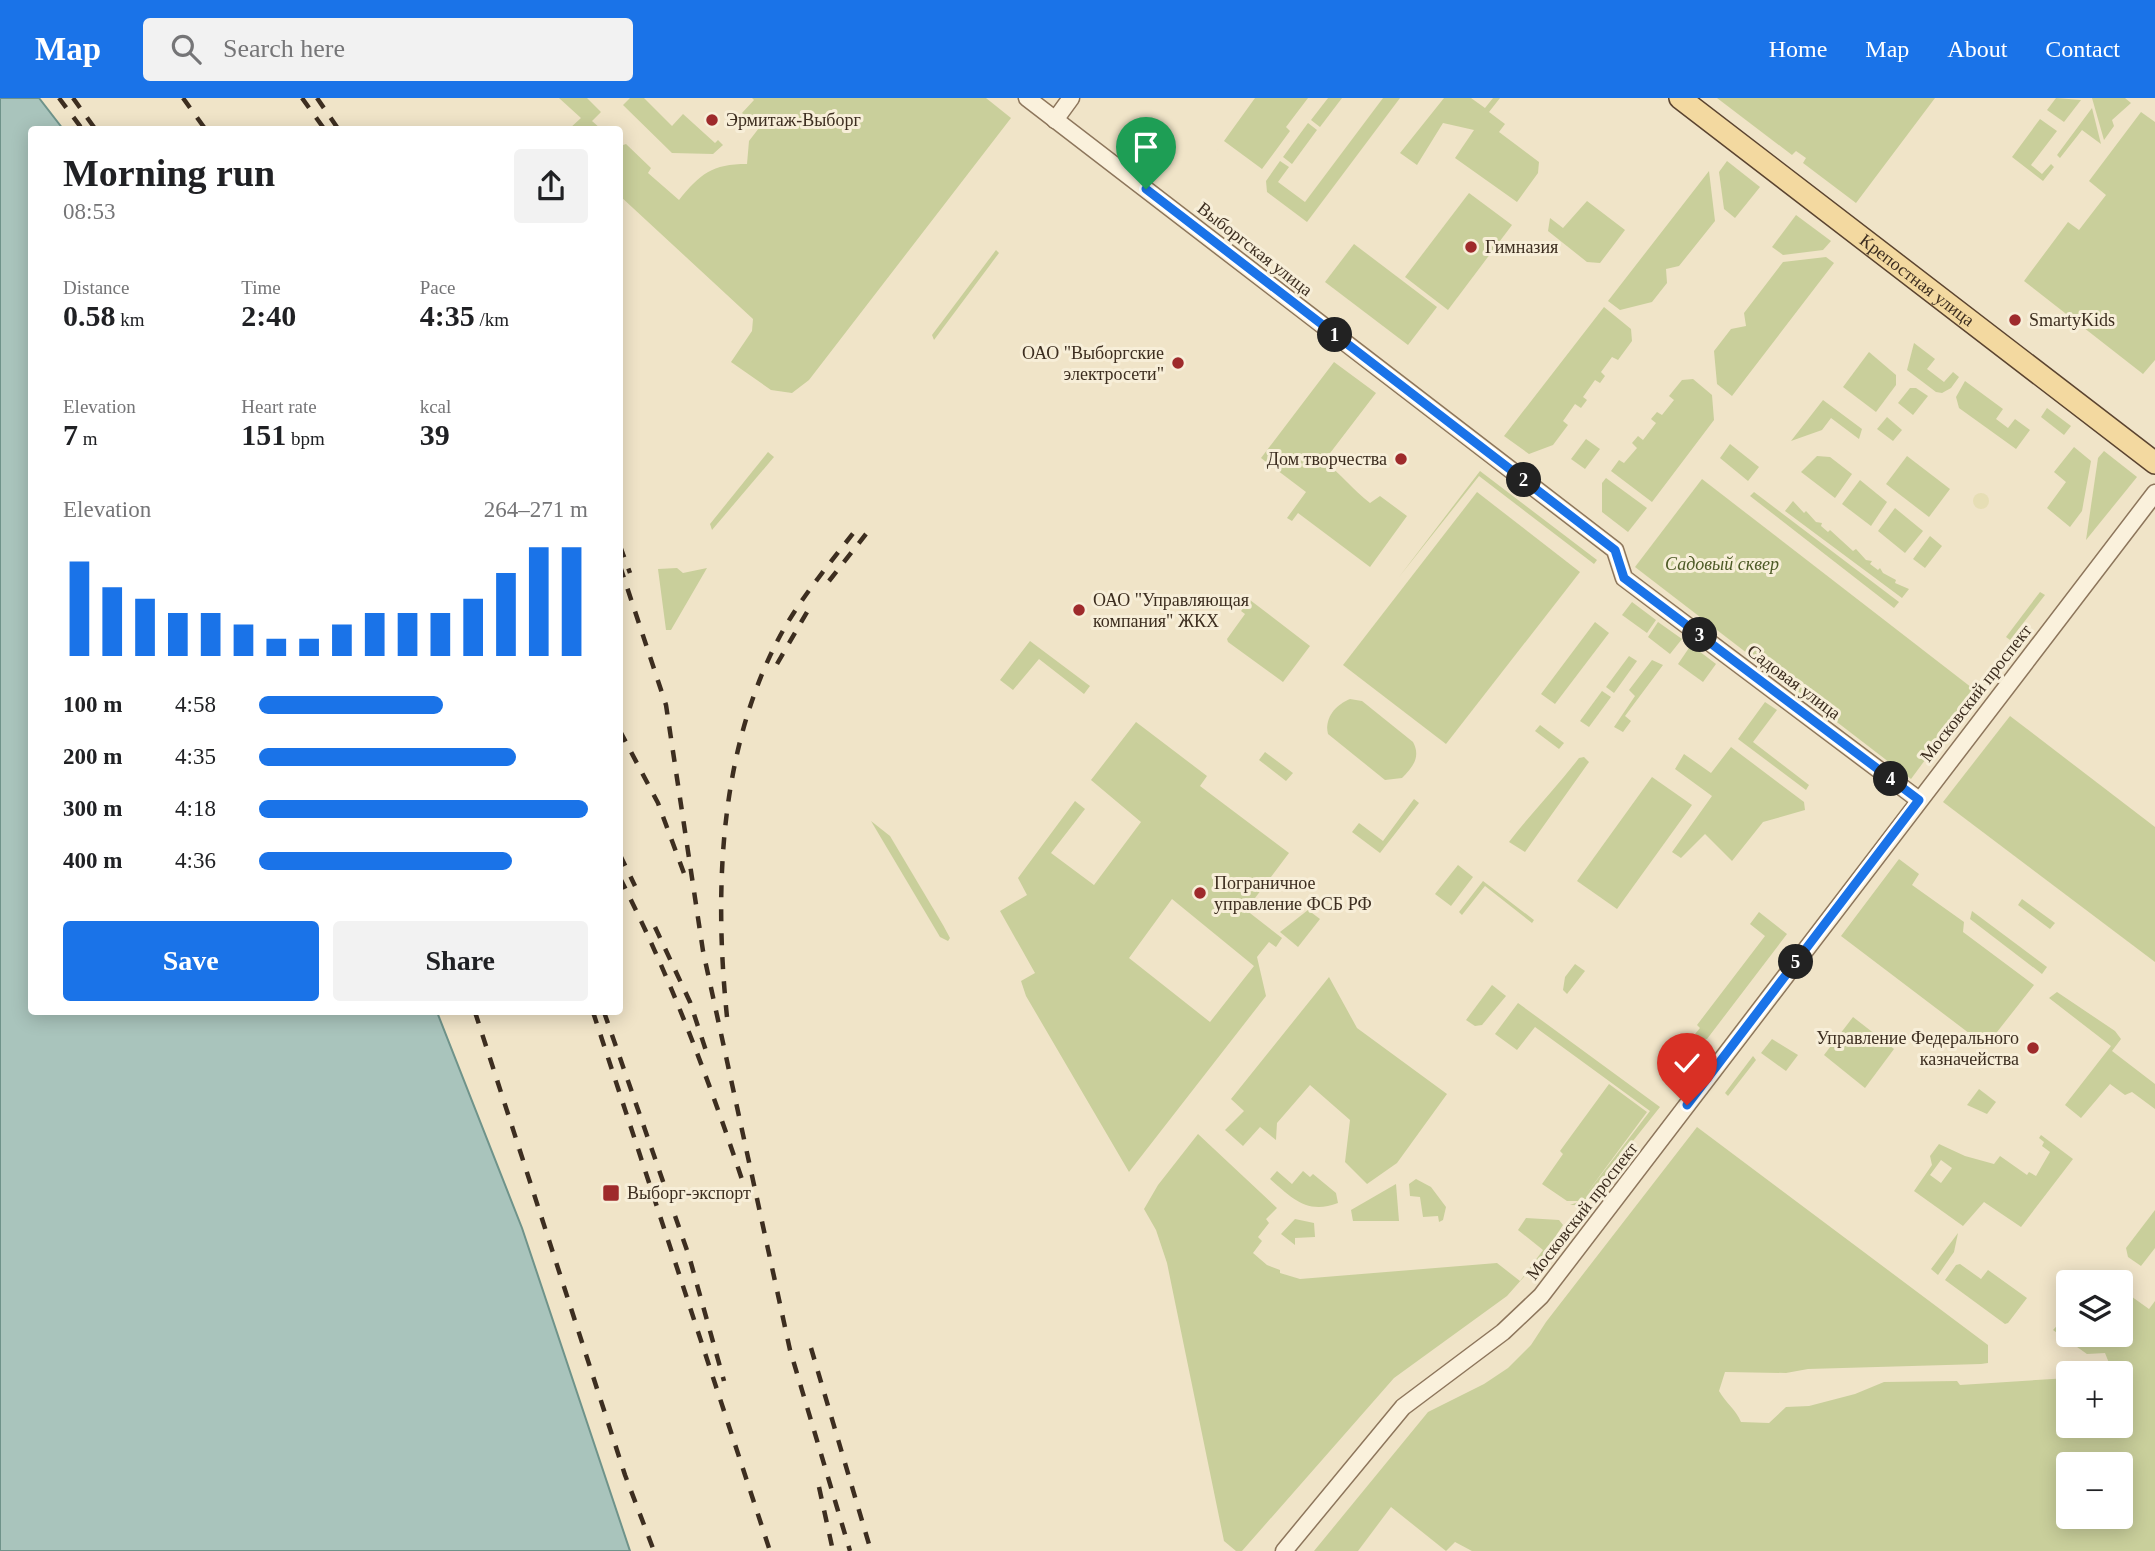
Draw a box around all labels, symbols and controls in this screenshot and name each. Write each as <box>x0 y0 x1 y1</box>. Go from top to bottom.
search box <box>143 18 633 81</box>
icon: search <box>167 30 205 68</box>
text: Map <box>35 31 101 67</box>
text: Search here <box>223 34 345 63</box>
text: Home <box>1769 36 1827 62</box>
text: Map <box>1865 36 1909 62</box>
text: About <box>1947 36 2007 62</box>
text: Contact <box>2045 36 2120 62</box>
place label: Эрмитаж-Выборг <box>726 110 861 130</box>
marker: Эрмитаж-Выборг <box>704 112 720 128</box>
pin <box>1116 117 1176 189</box>
icon: arrive <box>1127 128 1165 166</box>
button: share <box>514 149 588 223</box>
text: Morning run <box>63 152 275 194</box>
street label: Выборгская улица <box>1194 198 1316 300</box>
text: 08:53 <box>63 199 115 224</box>
street label: Крепостная улица <box>1856 230 1978 330</box>
place label: Гимназия <box>1485 237 1558 257</box>
marker: Гимназия <box>1463 239 1479 255</box>
text: Distance <box>63 277 129 298</box>
text: Time <box>241 277 281 298</box>
text: Pace <box>420 277 456 298</box>
text: 0.58 <box>63 299 116 332</box>
text: 2:40 <box>241 299 296 332</box>
text: 4:35 <box>420 299 475 332</box>
text: km <box>116 309 145 330</box>
text: /km <box>475 309 509 330</box>
place label: SmartyKids <box>2029 310 2115 330</box>
marker: SmartyKids <box>2007 312 2023 328</box>
pin: 1 <box>1318 317 1352 352</box>
text: 1 <box>1330 324 1339 345</box>
place label: ОАО "Выборгские электросети" <box>1022 343 1164 384</box>
marker: ОАО "Выборгские электросети" <box>1170 355 1186 371</box>
text: Elevation <box>63 396 136 417</box>
text: Heart rate <box>241 396 317 417</box>
text: kcal <box>420 396 451 417</box>
text: 7 <box>63 418 78 451</box>
text: 151 <box>241 418 286 451</box>
text: 39 <box>420 418 450 451</box>
text: m <box>78 428 98 449</box>
text: bpm <box>286 428 325 449</box>
place label: Дом творчества <box>1267 449 1387 469</box>
marker: Дом творчества <box>1393 451 1409 467</box>
pin: 2 <box>1506 462 1542 498</box>
text: 2 <box>1519 469 1528 490</box>
text: Elevation <box>63 497 151 522</box>
text: 264–271 m <box>484 497 588 522</box>
park label: Садовый сквер <box>1665 554 1779 574</box>
place label: ОАО "Управляющая компания" ЖКХ <box>1093 590 1249 631</box>
marker: ОАО "Управляющая компания" ЖКХ <box>1071 602 1087 618</box>
pin: 3 <box>1682 618 1718 652</box>
street label: Московский проспект <box>1916 620 2036 766</box>
text: 3 <box>1695 624 1704 645</box>
street label: Садовая улица <box>1743 640 1845 724</box>
text: 100 m <box>63 692 122 717</box>
text: 4:58 <box>175 692 216 717</box>
text: 200 m <box>63 744 122 769</box>
text: 4:35 <box>175 744 216 769</box>
pin: 4 <box>1874 762 1909 796</box>
text: 4 <box>1886 768 1895 789</box>
text: 300 m <box>63 796 122 821</box>
text: 4:18 <box>175 796 216 821</box>
text: 400 m <box>63 848 122 873</box>
text: 4:36 <box>175 848 216 873</box>
place label: Пограничное управление ФСБ РФ <box>1214 873 1372 914</box>
marker: Пограничное управление ФСБ РФ <box>1192 885 1208 901</box>
button: Save <box>63 921 319 1001</box>
button: Share <box>333 921 588 1001</box>
pin: 5 <box>1778 944 1814 980</box>
text: 5 <box>1791 951 1800 972</box>
place label: Управление Федерального казначейства <box>1816 1028 2019 1069</box>
pin <box>1657 1033 1717 1105</box>
marker: Управление Федерального казначейства <box>2025 1040 2041 1056</box>
icon: check <box>1668 1044 1706 1082</box>
street label: Московский проспект <box>1522 1138 1642 1284</box>
marker: Выборг-экспорт <box>601 1183 621 1203</box>
place label: Выборг-экспорт <box>627 1183 751 1203</box>
map controls <box>2056 1270 2133 1529</box>
button: layers <box>2056 1270 2133 1347</box>
button: + <box>2056 1361 2133 1438</box>
button: − <box>2056 1452 2133 1529</box>

